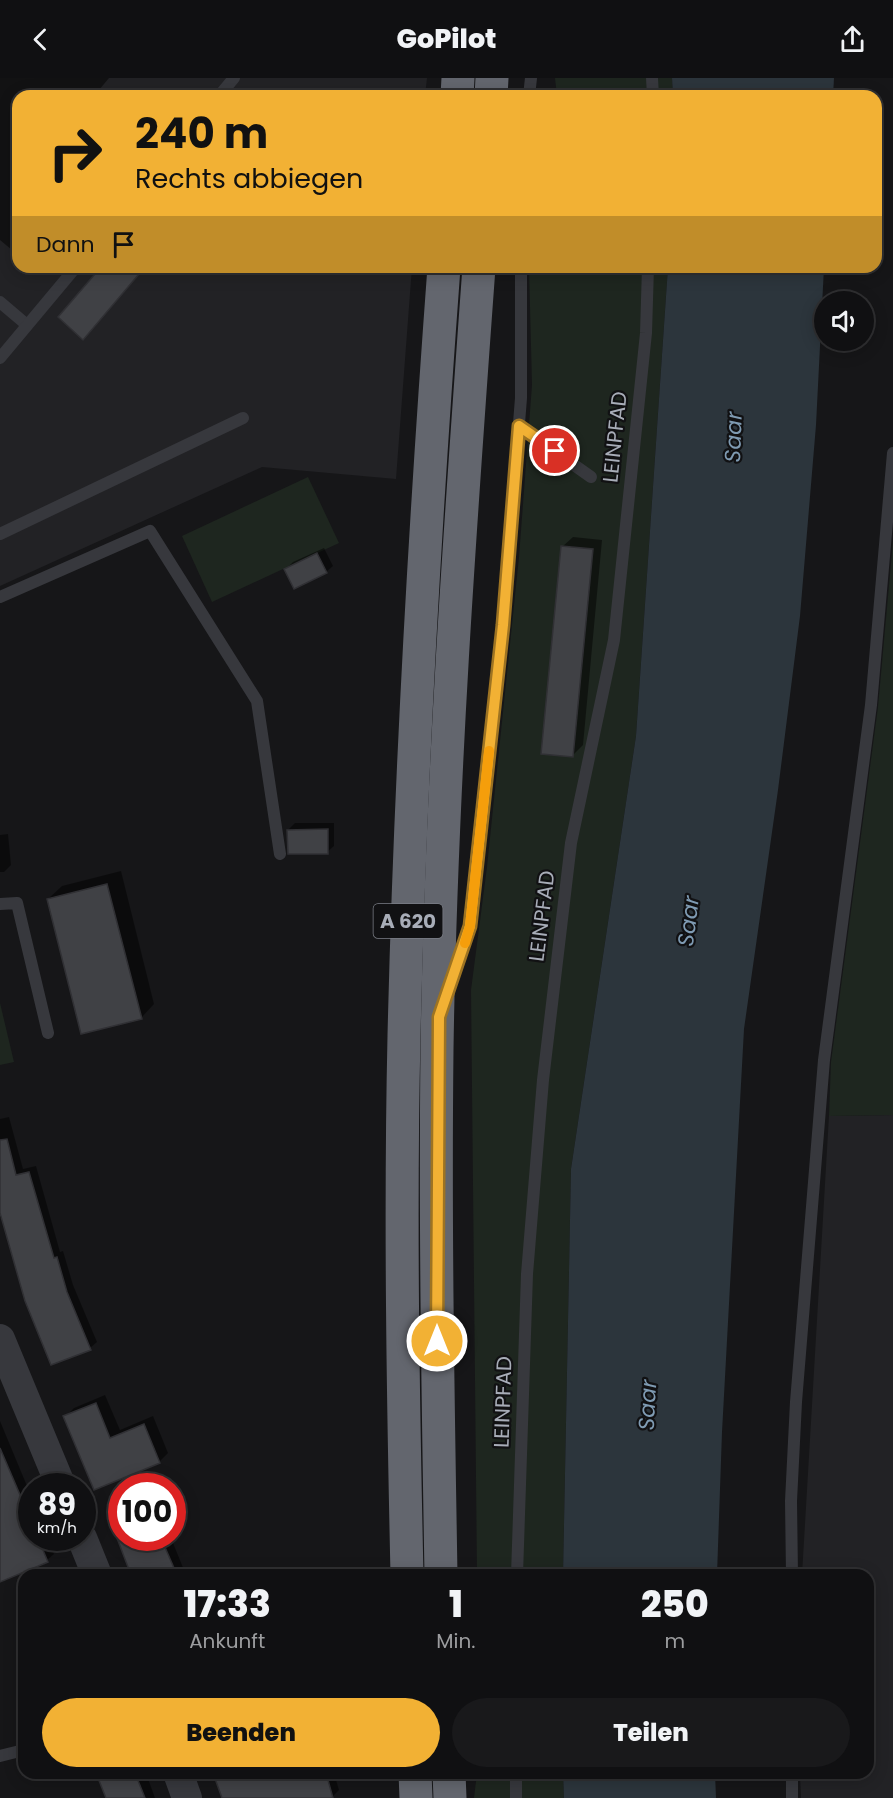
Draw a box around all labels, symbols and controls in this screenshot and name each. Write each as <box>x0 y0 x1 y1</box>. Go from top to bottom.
text: GoPilot <box>397 20 496 57</box>
icon: back <box>24 23 57 56</box>
icon: share <box>836 23 869 56</box>
text: 240 m <box>135 104 268 163</box>
icon: right <box>36 114 114 192</box>
text: Rechts abbiegen <box>135 160 363 197</box>
icon: arrive <box>107 228 140 261</box>
text: Dann <box>36 229 95 260</box>
map controls <box>814 291 874 351</box>
button: sound <box>814 291 874 351</box>
street label: LEINPFAD <box>595 390 634 484</box>
water label: Saar <box>717 410 750 463</box>
pin <box>529 425 580 476</box>
icon: arrive <box>538 434 571 467</box>
street label: LEINPFAD <box>522 869 561 963</box>
water label: Saar <box>670 893 707 948</box>
road number: A 620 <box>374 904 442 938</box>
position arrow <box>405 1309 469 1373</box>
street label: LEINPFAD <box>486 1356 519 1448</box>
water label: Saar <box>631 1378 664 1431</box>
speed limit sign: 100 <box>108 1473 186 1551</box>
text: 89 <box>38 1483 76 1526</box>
text: km/h <box>37 1517 77 1538</box>
text: 17:33 <box>183 1579 271 1630</box>
text: 1 <box>449 1579 463 1630</box>
text: 250 <box>641 1579 709 1630</box>
text: Ankunft <box>189 1627 265 1655</box>
text: Min. <box>436 1627 475 1655</box>
text: m <box>664 1627 685 1655</box>
button: Beenden <box>42 1698 440 1767</box>
button: Teilen <box>452 1698 850 1767</box>

